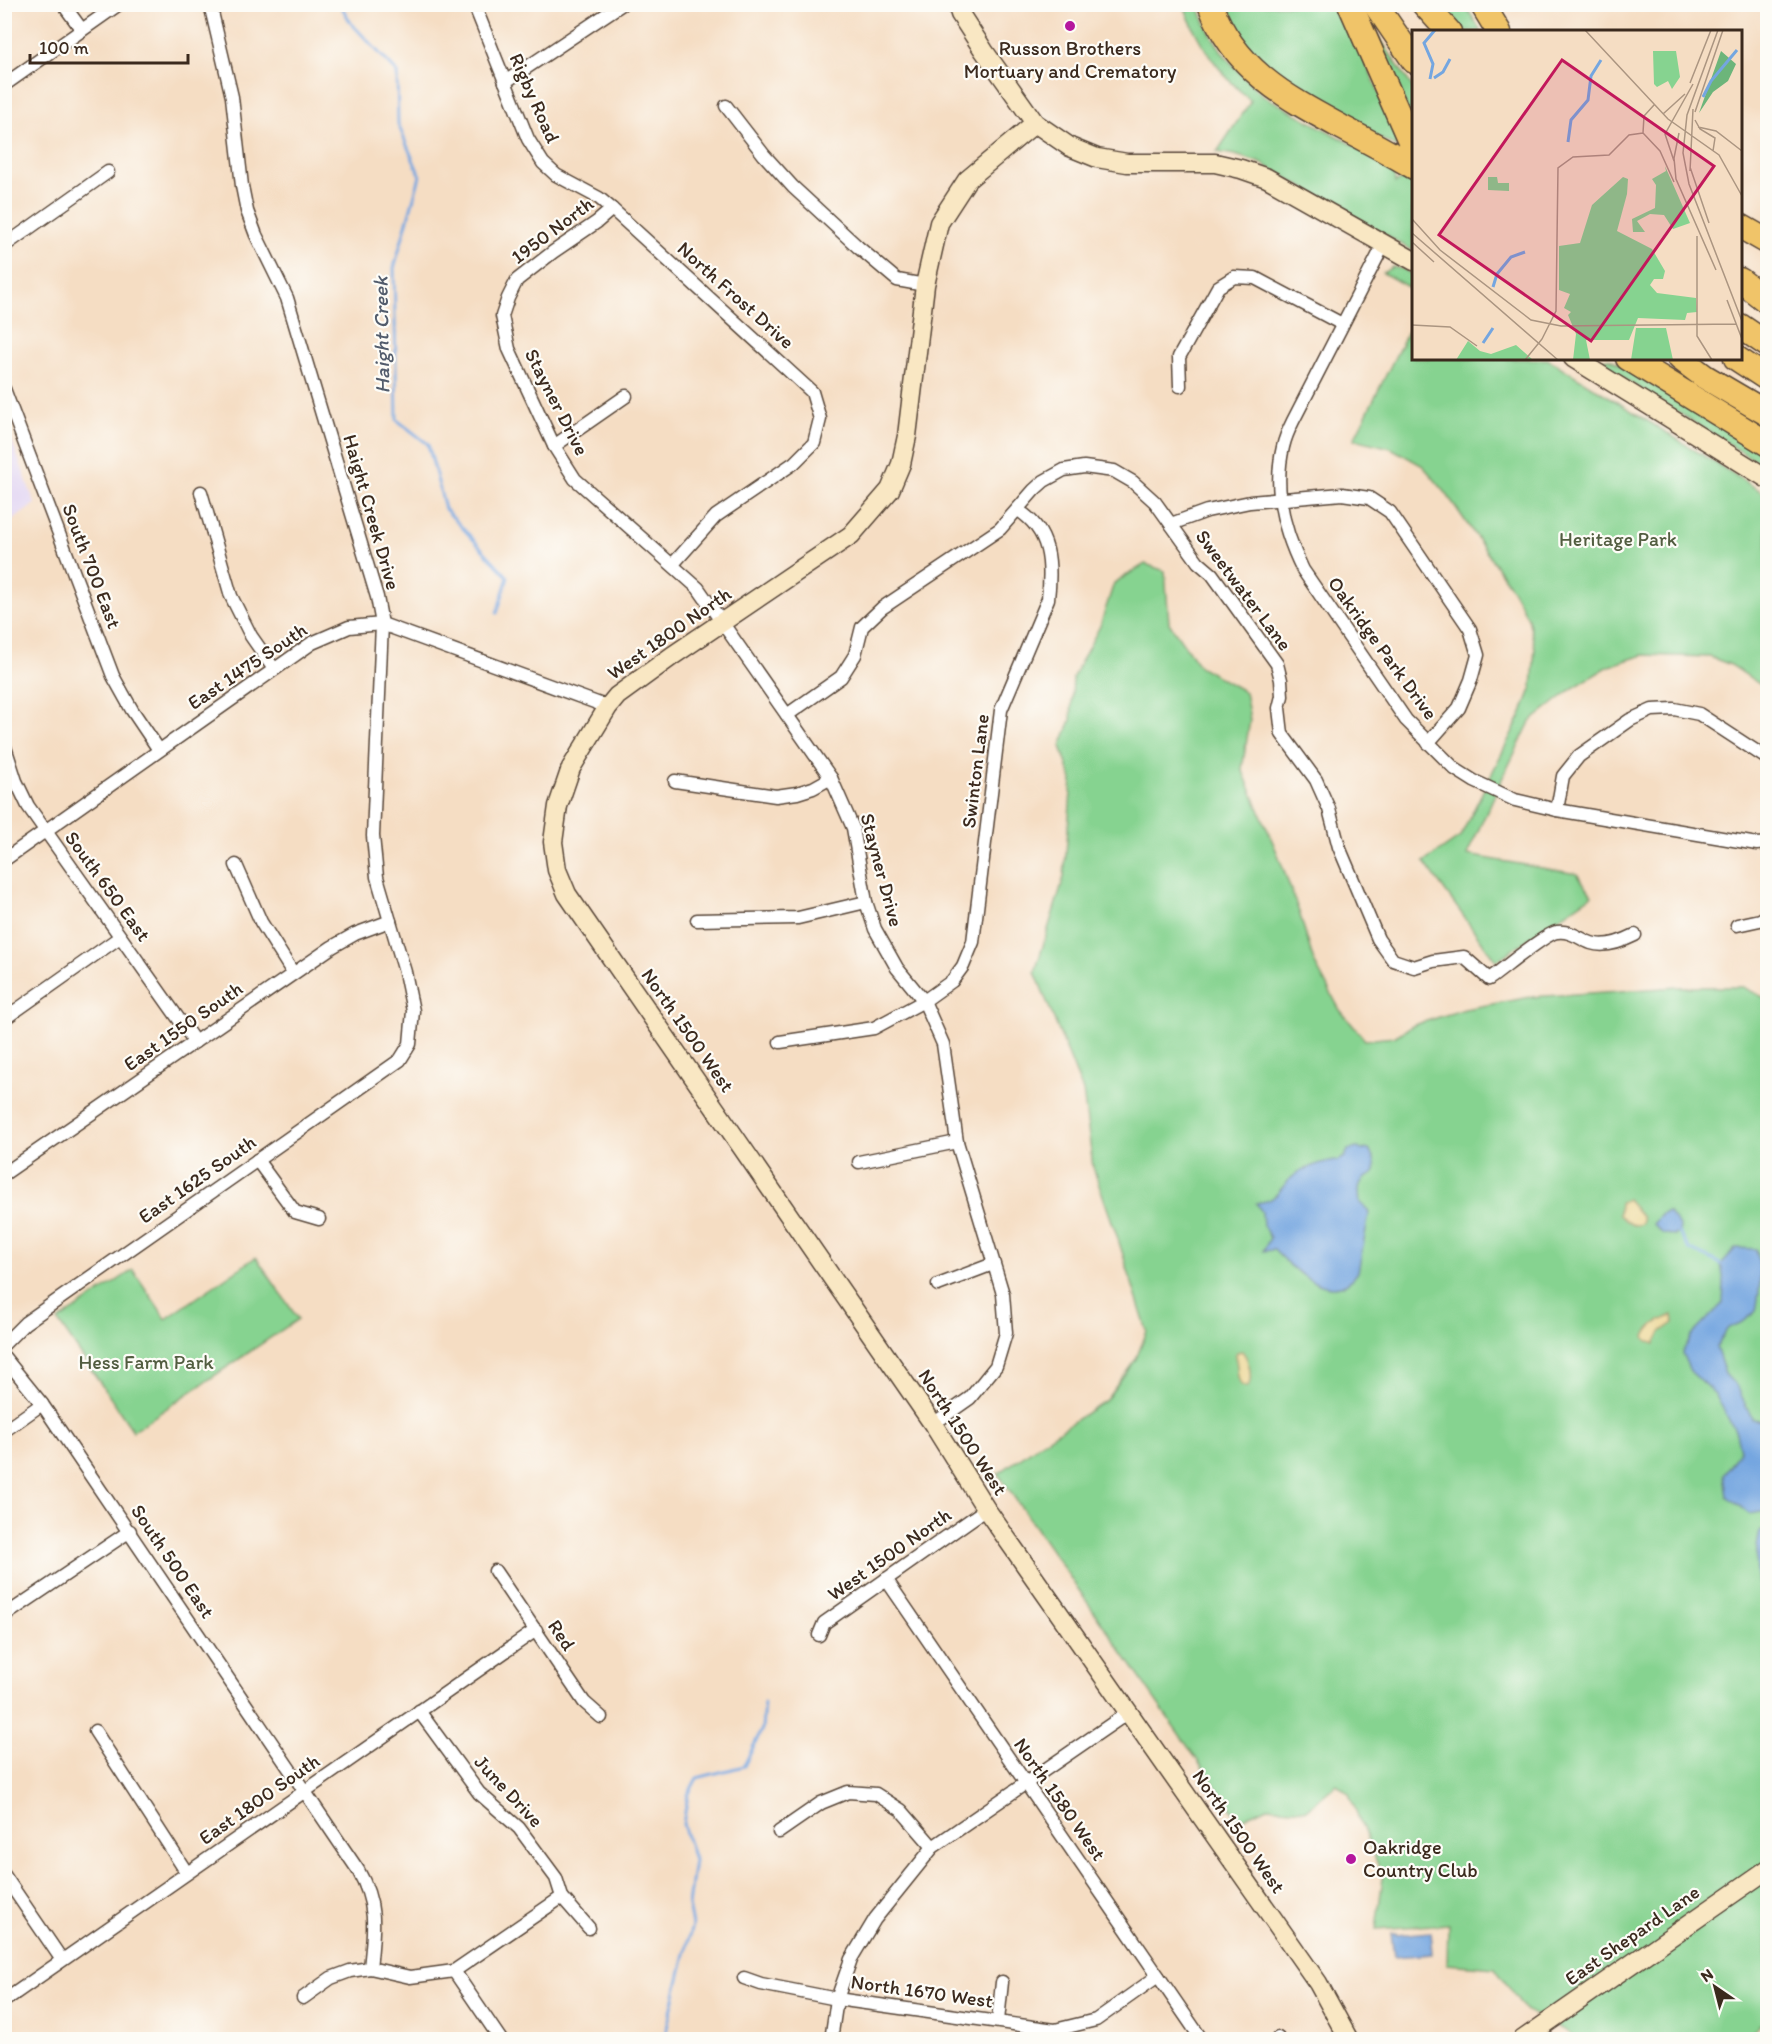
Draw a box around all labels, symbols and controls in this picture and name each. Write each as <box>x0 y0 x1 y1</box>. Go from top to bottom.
marker: Russon Brothers Mortuary and Crematory <box>1063 19 1077 33</box>
scale bar <box>30 27 188 65</box>
inset map <box>1412 30 1742 360</box>
place label: Russon Brothers Mortuary and Crematory <box>964 36 1177 83</box>
text: 100 m <box>39 37 89 59</box>
street label: Rigby Road <box>505 49 565 147</box>
street label: 1950 North <box>506 191 598 269</box>
street label: North Frost Drive <box>673 236 799 354</box>
water label: Haight Creek <box>367 275 395 394</box>
street label: Stayner Drive <box>520 345 594 459</box>
street label: Haight Creek Drive <box>338 431 406 593</box>
street label: South 700 East <box>57 500 127 632</box>
street label: Sweetwater Lane <box>1191 525 1297 655</box>
park label: Heritage Park <box>1559 527 1677 551</box>
street label: Oakridge Park Drive <box>1323 572 1443 724</box>
street label: West 1800 North <box>602 581 736 685</box>
street label: East 1475 South <box>183 617 311 715</box>
street label: Swinton Lane <box>956 713 994 829</box>
street label: Stayner Drive <box>855 811 909 929</box>
street label: South 650 East <box>60 826 156 946</box>
street label: North 1500 West <box>636 963 740 1097</box>
street label: East 1550 South <box>119 976 247 1076</box>
street label: East 1625 South <box>134 1130 260 1228</box>
park label: Hess Farm Park <box>78 1350 214 1374</box>
street label: North 1500 West <box>913 1364 1013 1500</box>
street label: South 500 East <box>126 1500 220 1623</box>
street label: West 1500 North <box>822 1502 956 1606</box>
street label: Red <box>543 1615 581 1655</box>
street label: North 1580 West <box>1009 1733 1111 1865</box>
street label: East 1800 South <box>194 1748 324 1850</box>
street label: June Drive <box>470 1750 548 1832</box>
street label: North 1500 West <box>1187 1764 1291 1898</box>
place label: Oakridge Country Club <box>1363 1835 1478 1882</box>
marker: Oakridge Country Club <box>1344 1852 1358 1866</box>
street label: East Shepard Lane <box>1560 1880 1704 1990</box>
north arrow <box>1685 1957 1745 2017</box>
text: N <box>1697 1964 1717 1986</box>
street label: North 1670 West <box>849 1969 995 2013</box>

